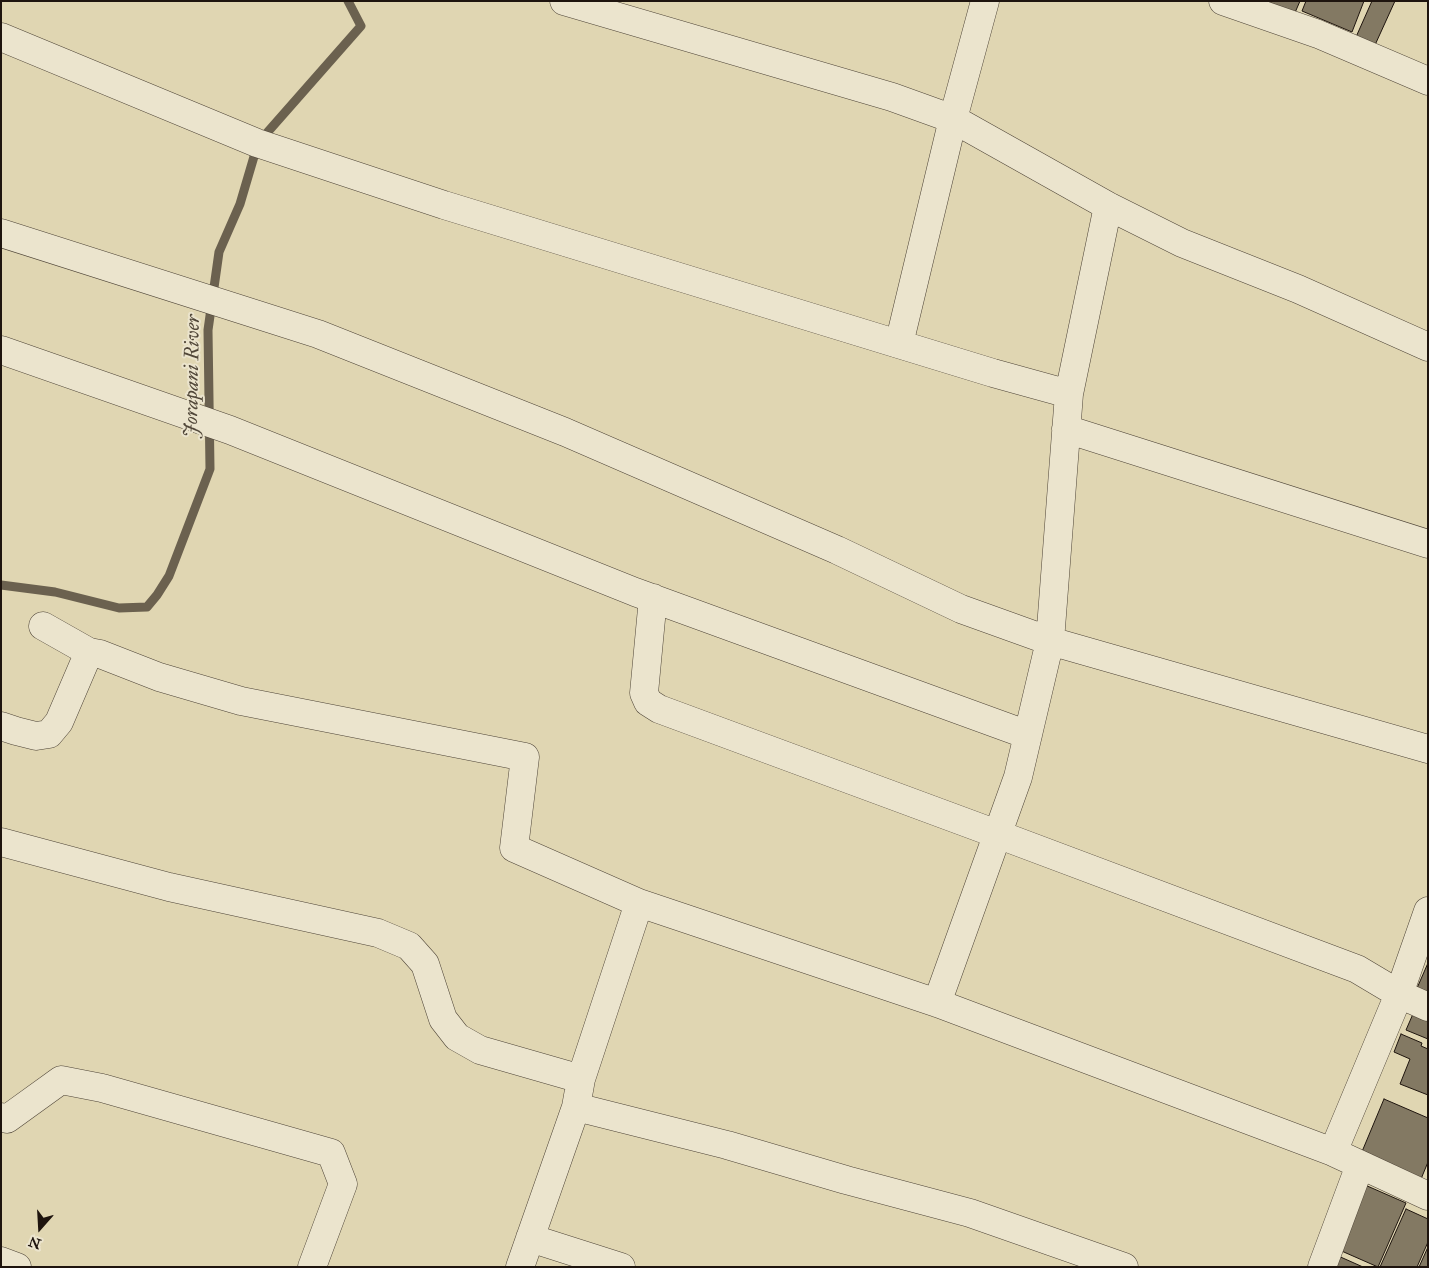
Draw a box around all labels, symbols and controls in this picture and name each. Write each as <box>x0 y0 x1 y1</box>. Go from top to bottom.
water label: Jorapani River <box>180 314 206 438</box>
north arrow <box>15 1203 65 1253</box>
text: N <box>27 1233 43 1253</box>

